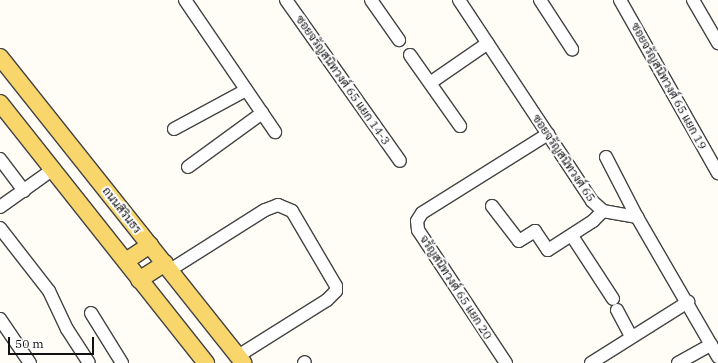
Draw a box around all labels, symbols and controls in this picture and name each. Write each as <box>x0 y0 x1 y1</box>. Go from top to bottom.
street label: ซอยจรัญสนิทวงศ์ 65 แยก 14-3 <box>293 12 393 148</box>
street label: ซอยจรัญสนิทวงศ์ 65 แยก 19 <box>628 20 710 152</box>
street label: ซอยจรัญสนิทวงศ์ 65 <box>529 112 599 204</box>
street label: ถนนสิรินธร <box>99 184 145 236</box>
street label: จรัญสนิทวงศ์ 65 แยก 20 <box>417 232 495 342</box>
scale bar <box>10 329 96 355</box>
text: 50 m <box>15 336 44 351</box>

